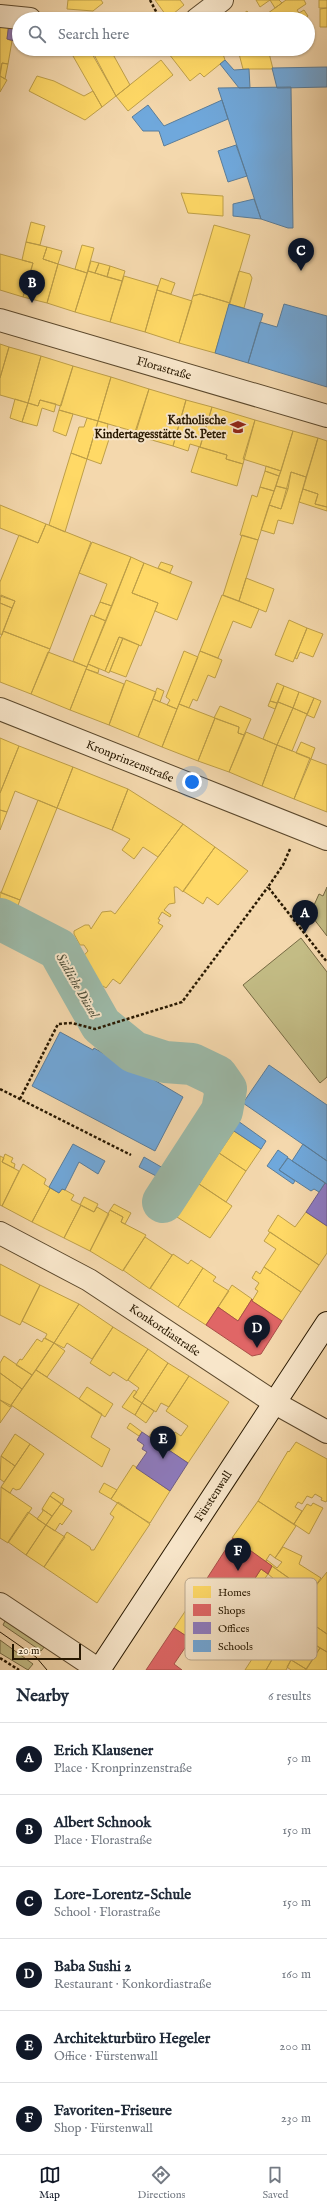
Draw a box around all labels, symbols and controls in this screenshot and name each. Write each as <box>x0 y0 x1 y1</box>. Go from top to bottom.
search box <box>12 12 315 56</box>
icon: search <box>26 23 48 45</box>
text: Search here <box>58 25 129 44</box>
pin: C <box>288 238 314 271</box>
pin: B <box>19 270 45 303</box>
street label: Florastraße <box>135 353 194 384</box>
place label: Katholische Kindertagesstätte St. Peter <box>94 413 227 443</box>
school or university icon: Katholische Kindertagesstätte St. Peter <box>229 418 247 436</box>
street label: Kronprinzenstraße <box>83 737 176 787</box>
your location <box>182 772 202 792</box>
pin: A <box>292 900 318 933</box>
water label: Südliche Düssel <box>51 950 103 1022</box>
street label: Konkordiastraße <box>126 1301 204 1360</box>
pin: D <box>244 1315 270 1348</box>
pin: E <box>150 1426 176 1459</box>
street label: Fürstenwall <box>191 1467 236 1525</box>
pin: F <box>225 1538 251 1571</box>
legend <box>185 1578 317 1660</box>
text: Homes <box>218 1586 251 1600</box>
text: Shops <box>218 1604 245 1618</box>
text: Offices <box>218 1622 249 1636</box>
text: Schools <box>218 1640 253 1654</box>
scale bar <box>12 1642 81 1661</box>
text: 20 m <box>18 1644 39 1658</box>
text: Nearby <box>16 1686 69 1707</box>
text: 6 results <box>268 1688 311 1705</box>
text: Erich Klausener <box>54 1741 153 1760</box>
text: A <box>25 1750 33 1767</box>
text: 50 m <box>287 1750 311 1767</box>
text: Place · Kronprinzenstraße <box>54 1760 192 1777</box>
text: Albert Schnook <box>54 1813 151 1832</box>
text: B <box>25 1822 33 1839</box>
text: 150 m <box>282 1822 311 1839</box>
text: Place · Florastraße <box>54 1832 152 1849</box>
text: Lore-Lorentz-Schule <box>54 1885 191 1904</box>
text: C <box>24 1894 34 1911</box>
text: 150 m <box>282 1894 311 1911</box>
text: School · Florastraße <box>54 1904 160 1921</box>
text: Baba Sushi 2 <box>54 1957 131 1976</box>
text: D <box>24 1966 34 1983</box>
text: 160 m <box>281 1966 311 1983</box>
text: Restaurant · Konkordiastraße <box>54 1976 211 1993</box>
text: Architekturbüro Hegeler <box>54 2029 210 2048</box>
text: E <box>24 2038 34 2055</box>
text: 200 m <box>279 2038 311 2055</box>
text: Office · Fürstenwall <box>54 2048 158 2065</box>
text: Favoriten-Friseure <box>54 2101 172 2120</box>
text: F <box>25 2110 33 2127</box>
text: 230 m <box>281 2110 311 2127</box>
text: Shop · Fürstenwall <box>54 2120 153 2137</box>
tab: Map <box>39 2164 61 2202</box>
tab: Directions <box>138 2164 185 2202</box>
tab: Saved <box>262 2164 288 2202</box>

